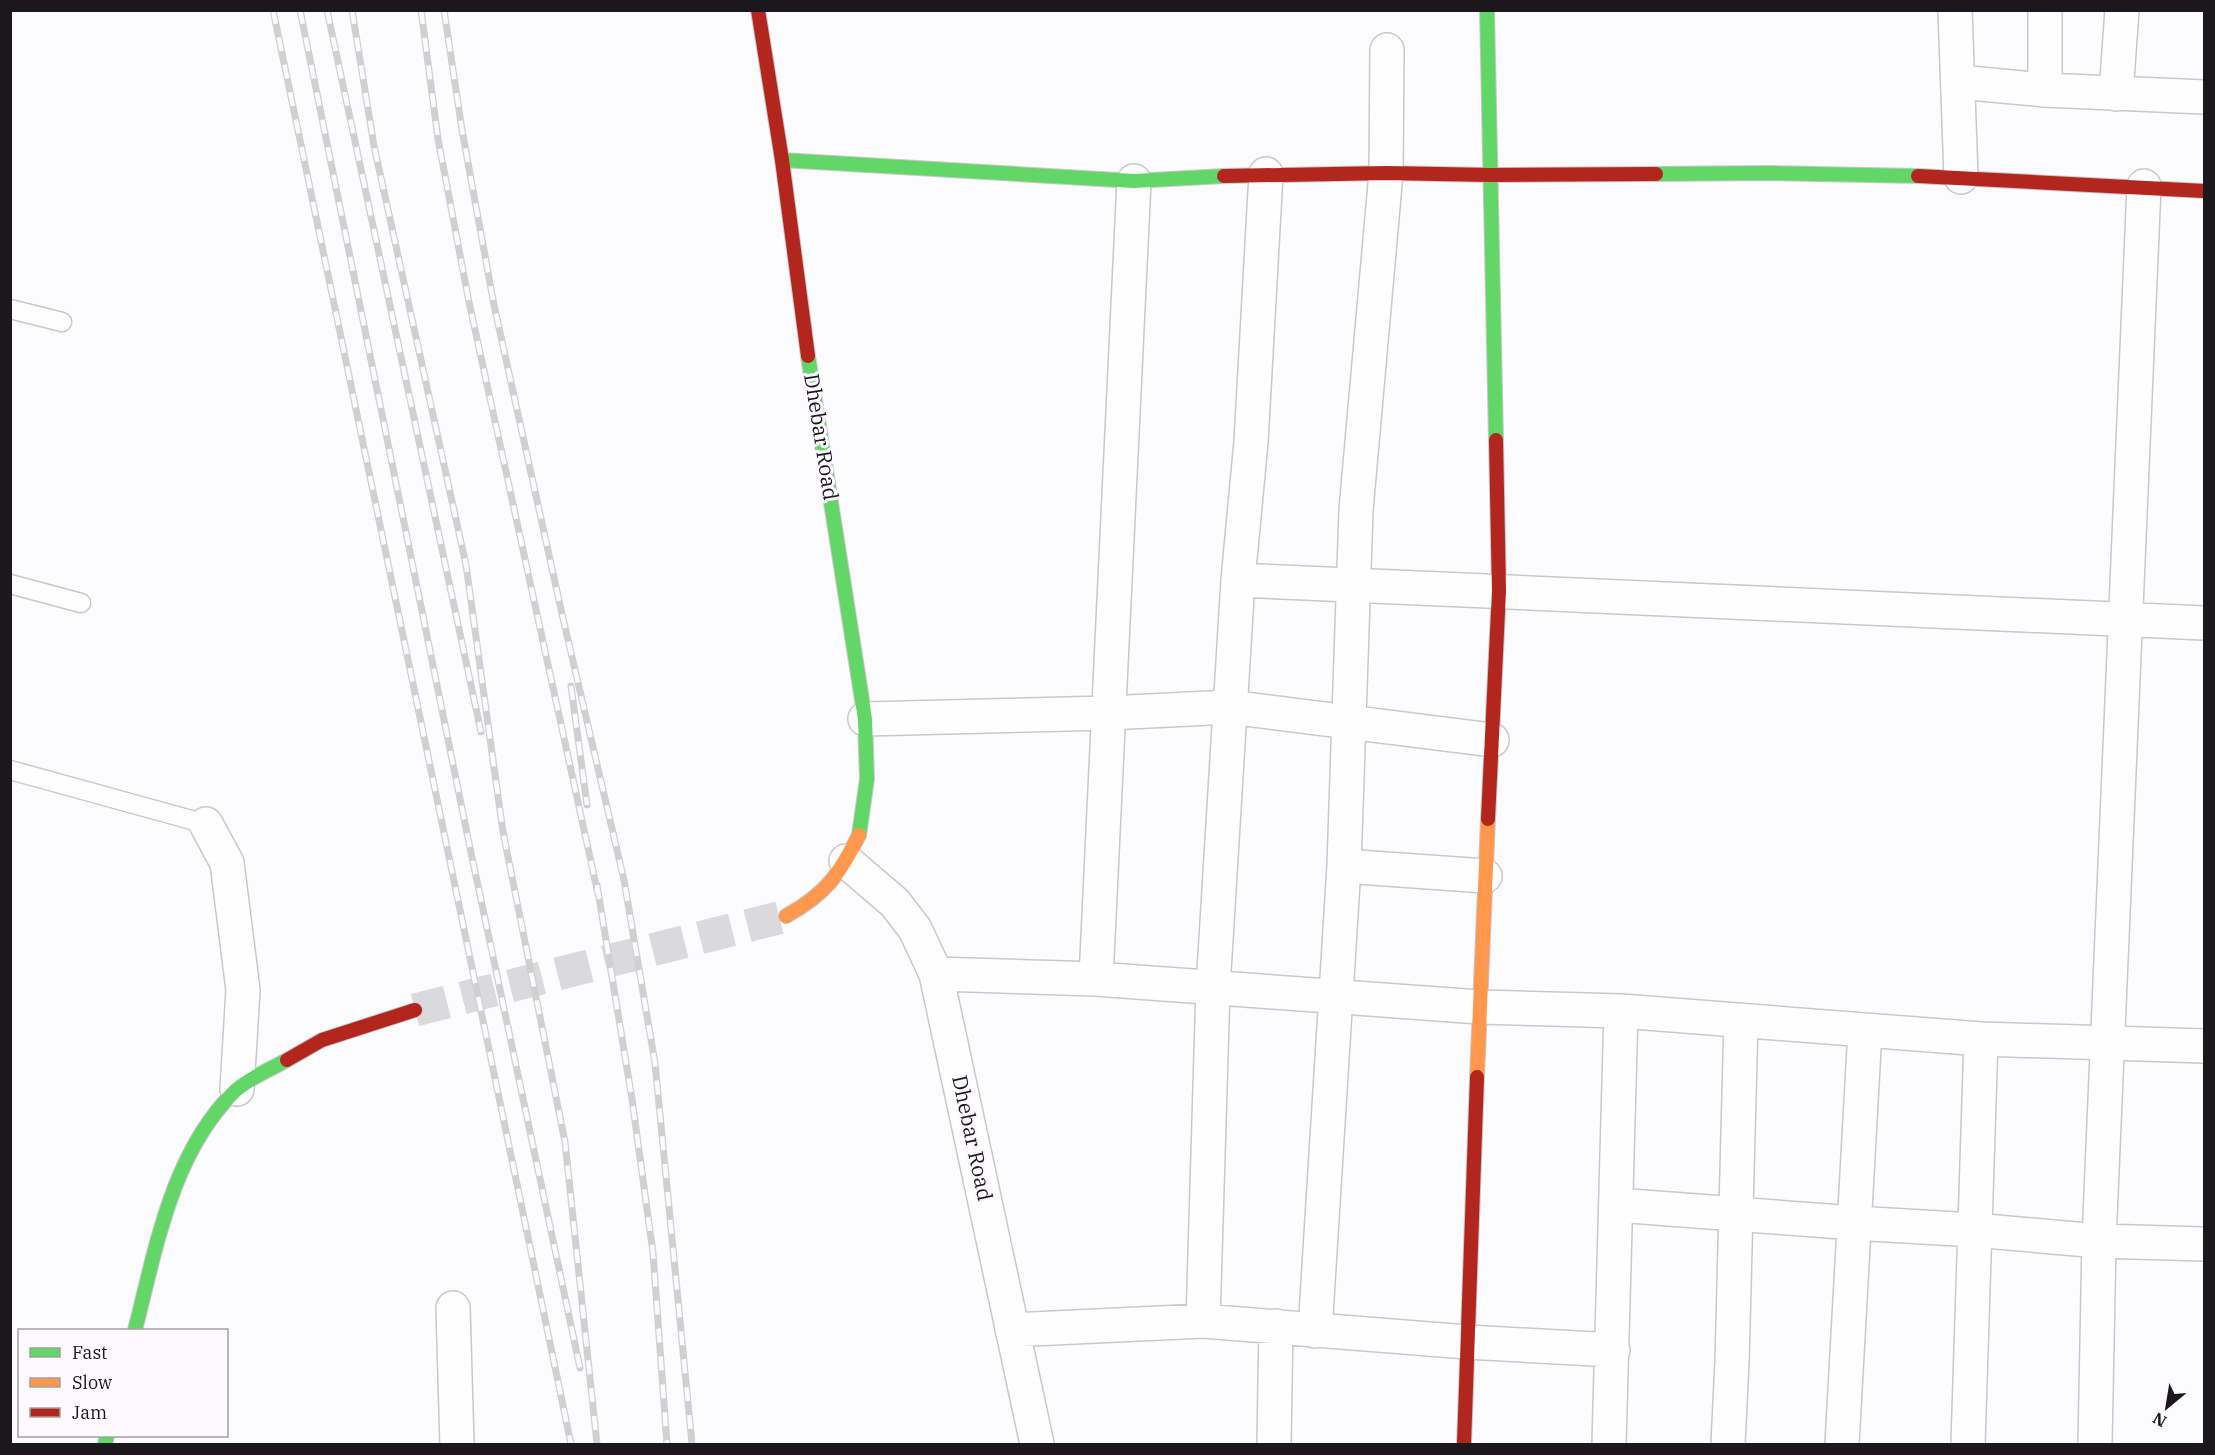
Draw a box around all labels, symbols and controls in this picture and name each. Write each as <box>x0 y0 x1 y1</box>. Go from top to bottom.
street label: Dhebar Road <box>798 372 846 502</box>
street label: Dhebar Road <box>946 1072 1000 1203</box>
legend <box>18 1329 228 1437</box>
text: Fast <box>72 1341 107 1364</box>
text: Slow <box>72 1371 112 1394</box>
north arrow <box>2137 1377 2197 1437</box>
text: Jam <box>72 1401 107 1424</box>
text: N <box>2149 1408 2170 1432</box>

